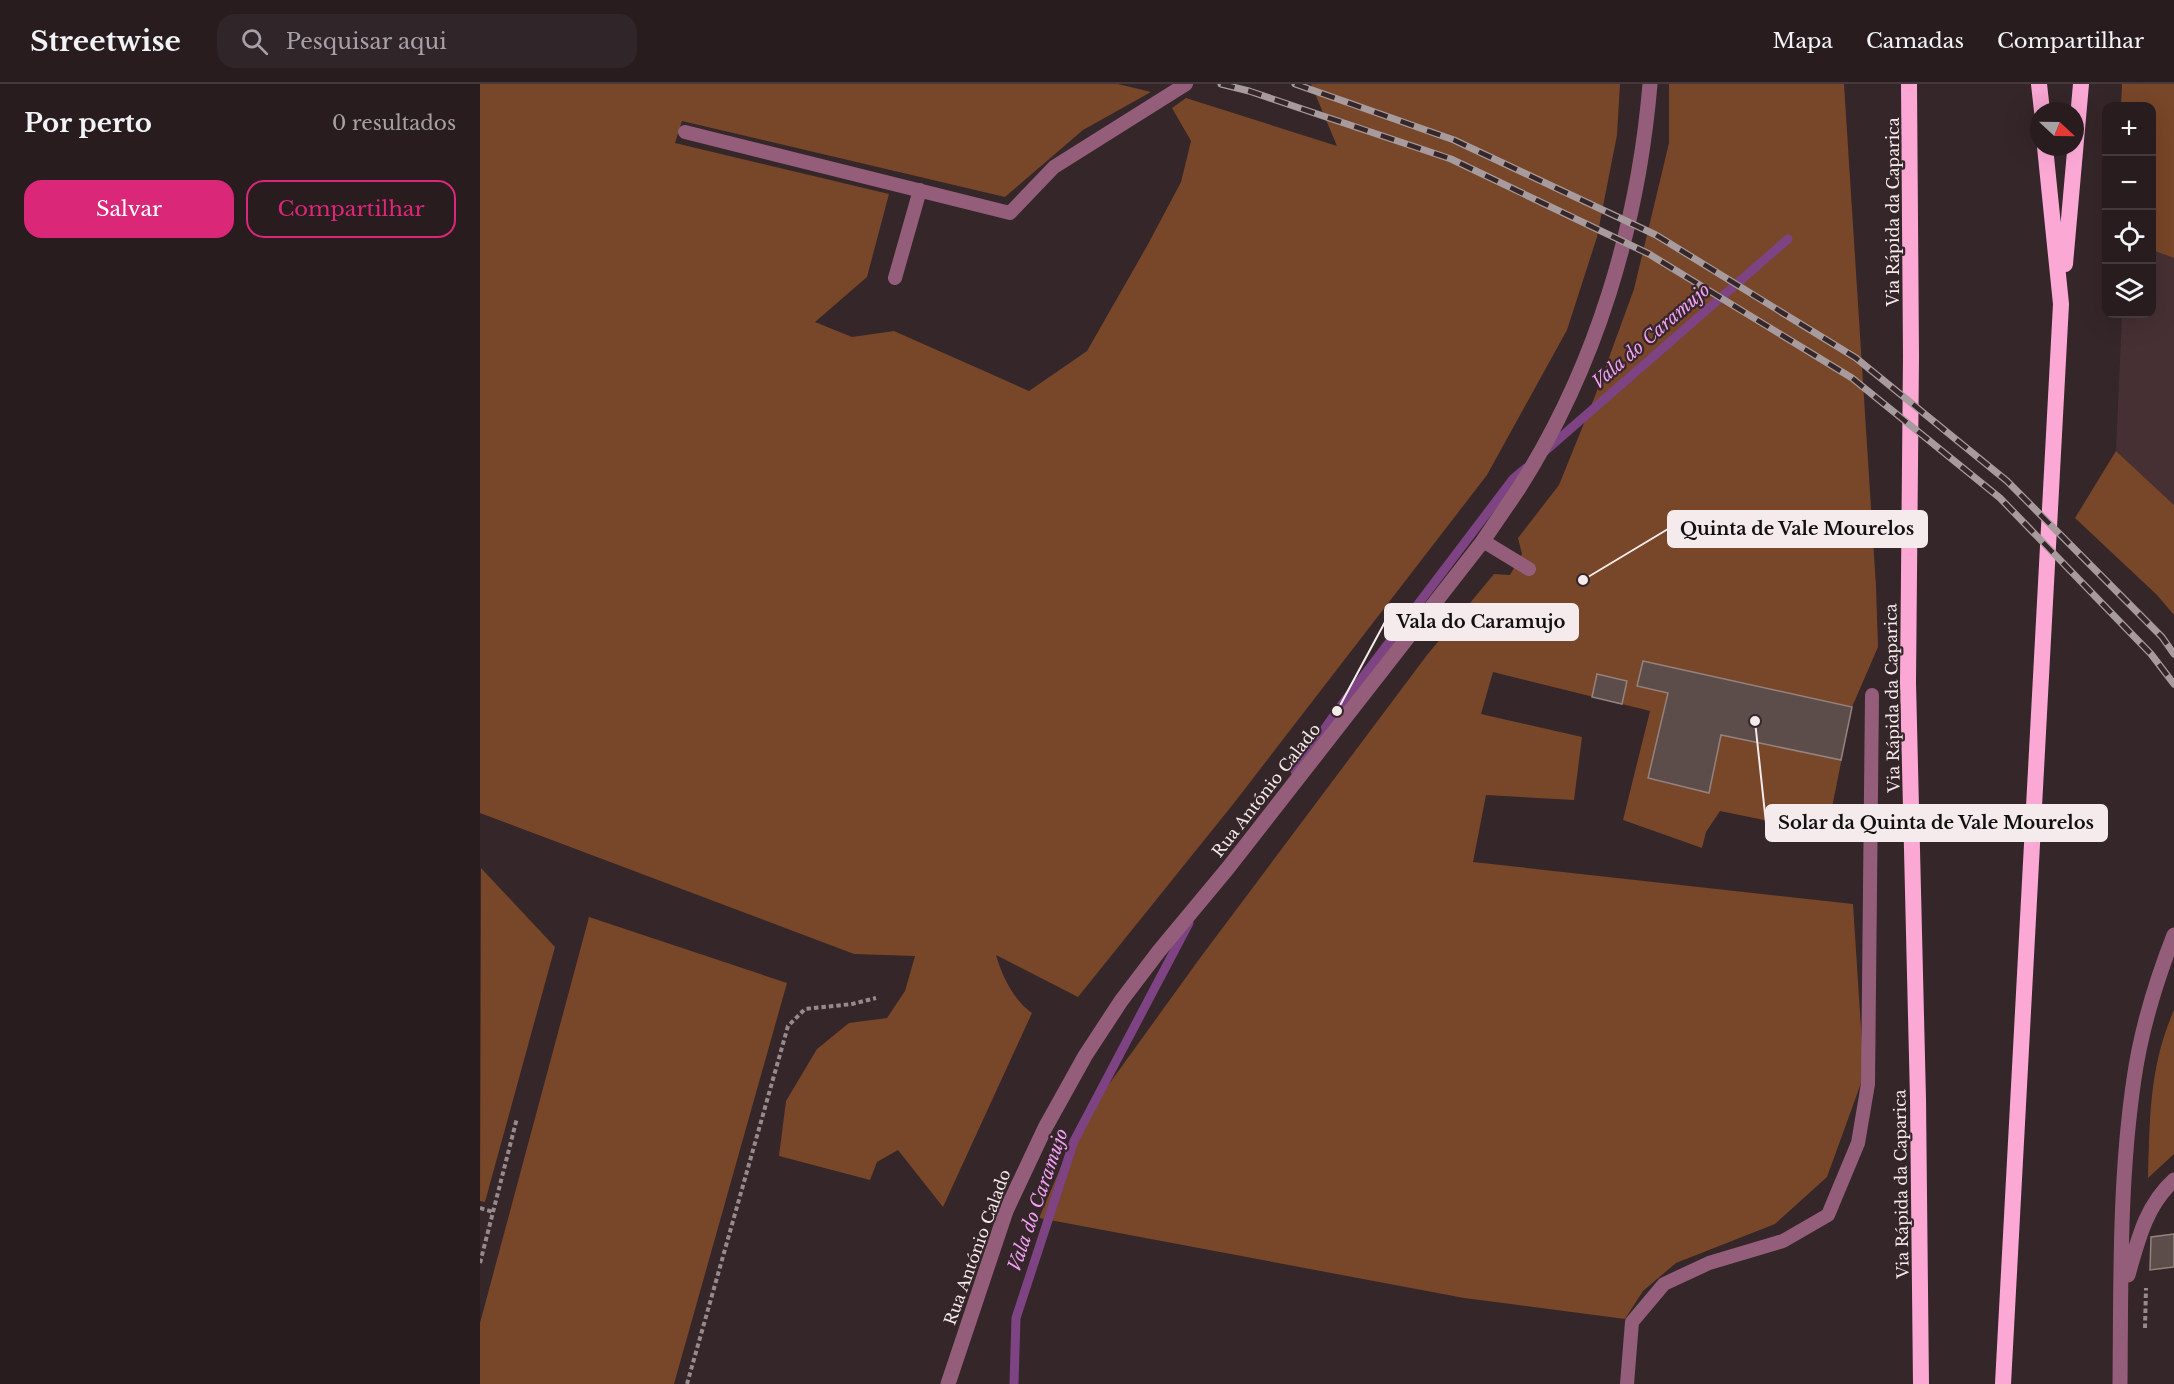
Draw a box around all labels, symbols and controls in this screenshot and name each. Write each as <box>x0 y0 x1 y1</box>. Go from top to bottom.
search box <box>217 14 637 68</box>
text: Streetwise <box>30 24 181 59</box>
icon: search <box>238 25 271 58</box>
text: Pesquisar aqui <box>286 28 447 55</box>
text: Mapa <box>1773 28 1833 54</box>
text: Camadas <box>1866 28 1964 54</box>
text: Compartilhar <box>1997 28 2144 54</box>
north arrow <box>2030 102 2084 156</box>
map controls <box>2102 102 2156 318</box>
button: + <box>2102 102 2156 156</box>
text: Por perto <box>24 107 152 139</box>
text: 0 resultados <box>332 111 456 135</box>
street label: Via Rápida da Caparica <box>1883 117 1903 308</box>
button: − <box>2102 156 2156 210</box>
button: Salvar <box>24 180 234 238</box>
button: Compartilhar <box>246 180 456 238</box>
button: locate <box>2102 210 2156 264</box>
button: layers <box>2102 264 2156 318</box>
water label: Vala do Caramujo <box>1587 279 1715 393</box>
callout: Quinta de Vale Mourelos <box>1668 511 1927 547</box>
text: Quinta de Vale Mourelos <box>1680 518 1914 540</box>
street label: Via Rápida da Caparica <box>1880 603 1904 794</box>
callout: Vala do Caramujo <box>1385 604 1578 640</box>
text: Vala do Caramujo <box>1396 611 1565 633</box>
street label: Rua António Calado <box>1208 719 1324 861</box>
callout: Solar da Quinta de Vale Mourelos <box>1766 805 2107 841</box>
text: Solar da Quinta de Vale Mourelos <box>1778 812 2094 834</box>
street label: Via Rápida da Caparica <box>1889 1089 1913 1280</box>
water label: Vala do Caramujo <box>1003 1126 1073 1274</box>
street label: Rua António Calado <box>939 1166 1015 1328</box>

